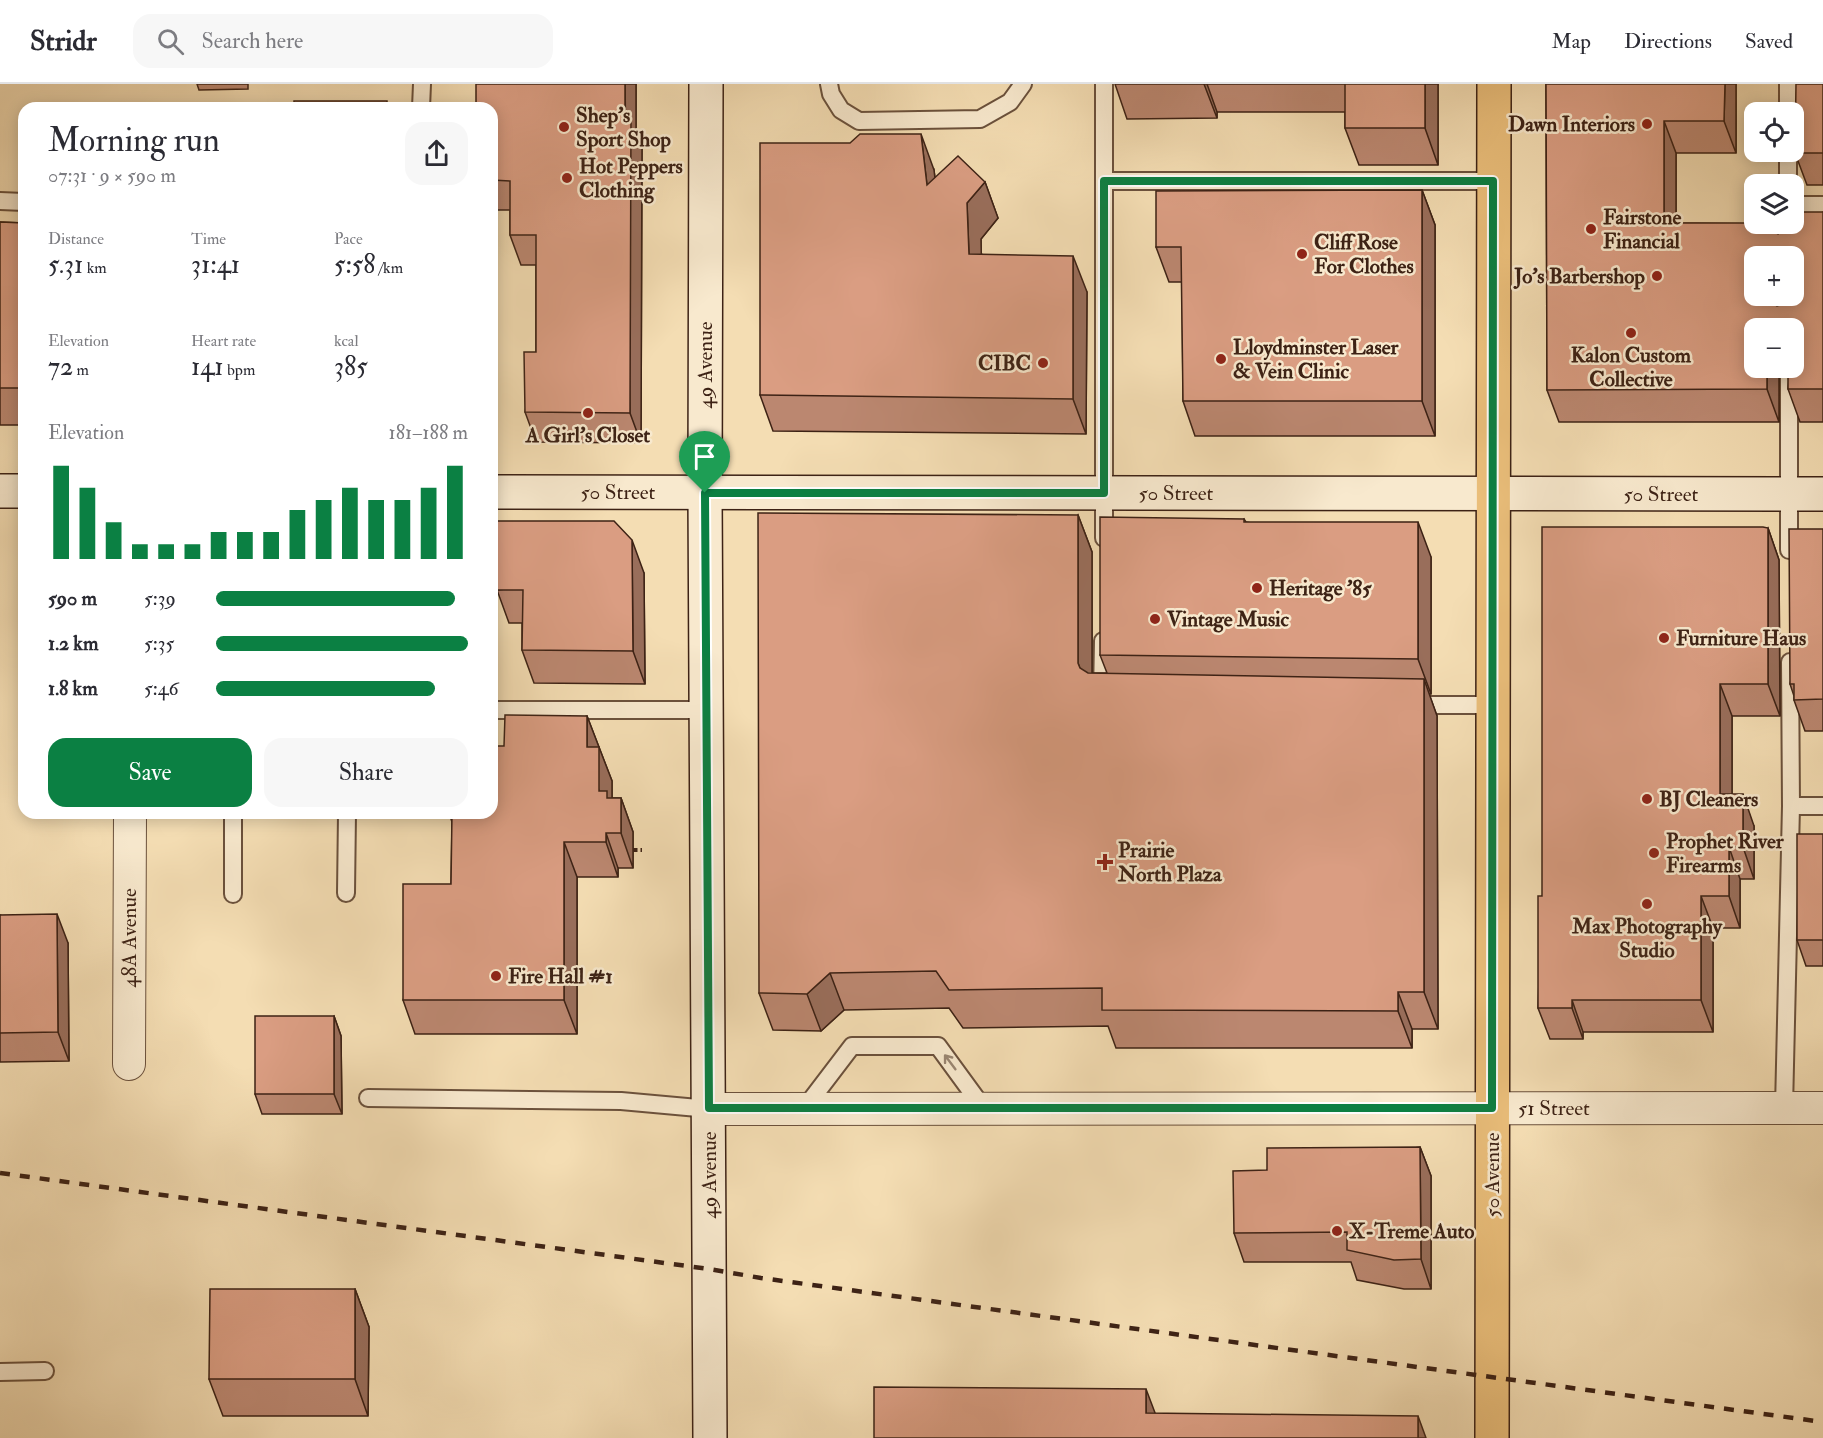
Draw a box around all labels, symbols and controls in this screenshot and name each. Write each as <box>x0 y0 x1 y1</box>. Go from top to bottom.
search box <box>133 14 553 68</box>
text: Stridr <box>30 24 97 59</box>
icon: search <box>154 25 187 58</box>
text: Search here <box>202 27 303 55</box>
text: Map <box>1551 28 1591 55</box>
text: Directions <box>1624 28 1712 55</box>
text: Saved <box>1745 28 1793 55</box>
place label: Shep's Sport Shop <box>576 102 671 153</box>
map controls <box>1744 102 1804 378</box>
button: locate <box>1744 102 1804 162</box>
place label: Dawn Interiors <box>1508 111 1635 138</box>
marker: Dawn Interiors <box>1640 117 1654 131</box>
text: Morning run <box>48 120 220 161</box>
marker: Shep's Sport Shop <box>557 120 571 134</box>
button: share <box>405 122 468 185</box>
place label: Hot Peppers Clothing <box>579 153 683 204</box>
text: 07:31 · 9 × 590 m <box>48 163 176 188</box>
marker: Hot Peppers Clothing <box>560 171 574 185</box>
button: layers <box>1744 174 1804 234</box>
place label: Fairstone Financial <box>1603 204 1682 255</box>
marker: Fairstone Financial <box>1584 222 1598 236</box>
text: Distance <box>48 229 104 249</box>
text: Time <box>191 229 226 249</box>
text: Pace <box>334 229 363 249</box>
place label: Cliff Rose For Clothes <box>1314 229 1414 280</box>
button: + <box>1744 246 1804 306</box>
marker: Cliff Rose For Clothes <box>1295 247 1309 261</box>
text: 5.31 <box>48 249 83 281</box>
text: 31:41 <box>191 249 240 281</box>
text: 5:58 <box>334 249 376 281</box>
text: km <box>83 258 107 278</box>
text: /km <box>376 258 403 278</box>
place label: Jo's Barbershop <box>1513 263 1645 290</box>
marker: Jo's Barbershop <box>1650 269 1664 283</box>
button: − <box>1744 318 1804 378</box>
street label: 49 Avenue <box>692 321 719 409</box>
marker: Kalon Custom Collective <box>1624 326 1638 340</box>
text: Elevation <box>48 331 109 351</box>
text: Heart rate <box>191 331 256 351</box>
text: kcal <box>334 331 359 351</box>
place label: Lloydminster Laser & Vein Clinic <box>1233 334 1399 385</box>
place label: Kalon Custom Collective <box>1571 342 1692 393</box>
place label: CIBC <box>978 350 1031 377</box>
text: 72 <box>48 351 73 383</box>
text: 141 <box>191 351 224 383</box>
text: 385 <box>334 351 368 383</box>
marker: Lloydminster Laser & Vein Clinic <box>1214 352 1228 366</box>
marker: CIBC <box>1036 356 1050 370</box>
text: m <box>73 360 89 380</box>
text: bpm <box>224 360 255 380</box>
marker: A Girl's Closet <box>581 406 595 420</box>
text: Elevation <box>48 420 124 445</box>
text: 181–188 m <box>389 420 468 445</box>
place label: A Girl's Closet <box>525 422 650 449</box>
pin <box>679 431 730 493</box>
icon: arrive <box>688 440 721 473</box>
street label: 50 Street <box>581 479 656 506</box>
street label: 50 Street <box>1139 480 1214 507</box>
street label: 50 Street <box>1624 481 1699 508</box>
place label: Heritage ’85 <box>1269 575 1372 602</box>
marker: Heritage ’85 <box>1250 581 1264 595</box>
text: 590 m <box>48 586 97 611</box>
text: 5:39 <box>144 586 176 611</box>
place label: Vintage Music <box>1166 606 1290 633</box>
marker: Vintage Music <box>1148 612 1162 626</box>
place label: Furniture Haus <box>1676 625 1806 652</box>
text: 1.2 km <box>48 631 98 656</box>
text: 5:35 <box>144 631 174 656</box>
marker: Furniture Haus <box>1657 631 1671 645</box>
text: 1.8 km <box>48 676 98 701</box>
text: 5:46 <box>144 676 179 701</box>
button: Save <box>48 738 252 807</box>
button: Share <box>264 738 468 807</box>
place label: BJ Cleaners <box>1659 786 1758 813</box>
marker: BJ Cleaners <box>1640 792 1654 806</box>
place label: Prophet River Firearms <box>1666 828 1785 879</box>
place label: Prairie North Plaza <box>1117 837 1223 888</box>
marker: Prophet River Firearms <box>1647 846 1661 860</box>
marker: Prairie North Plaza <box>1096 853 1114 871</box>
street label: 48A Avenue <box>116 888 143 988</box>
marker: Max Photography Studio <box>1640 897 1654 911</box>
place label: Max Photography Studio <box>1571 913 1723 964</box>
place label: Fire Hall #1 <box>508 963 613 990</box>
marker: Fire Hall #1 <box>489 969 503 983</box>
one-way arrow <box>943 1054 956 1070</box>
street label: 51 Street <box>1518 1095 1590 1122</box>
street label: 49 Avenue <box>696 1131 723 1219</box>
street label: 50 Avenue <box>1479 1132 1506 1218</box>
place label: X-Treme Auto <box>1349 1218 1474 1245</box>
marker: X-Treme Auto <box>1330 1224 1344 1238</box>

